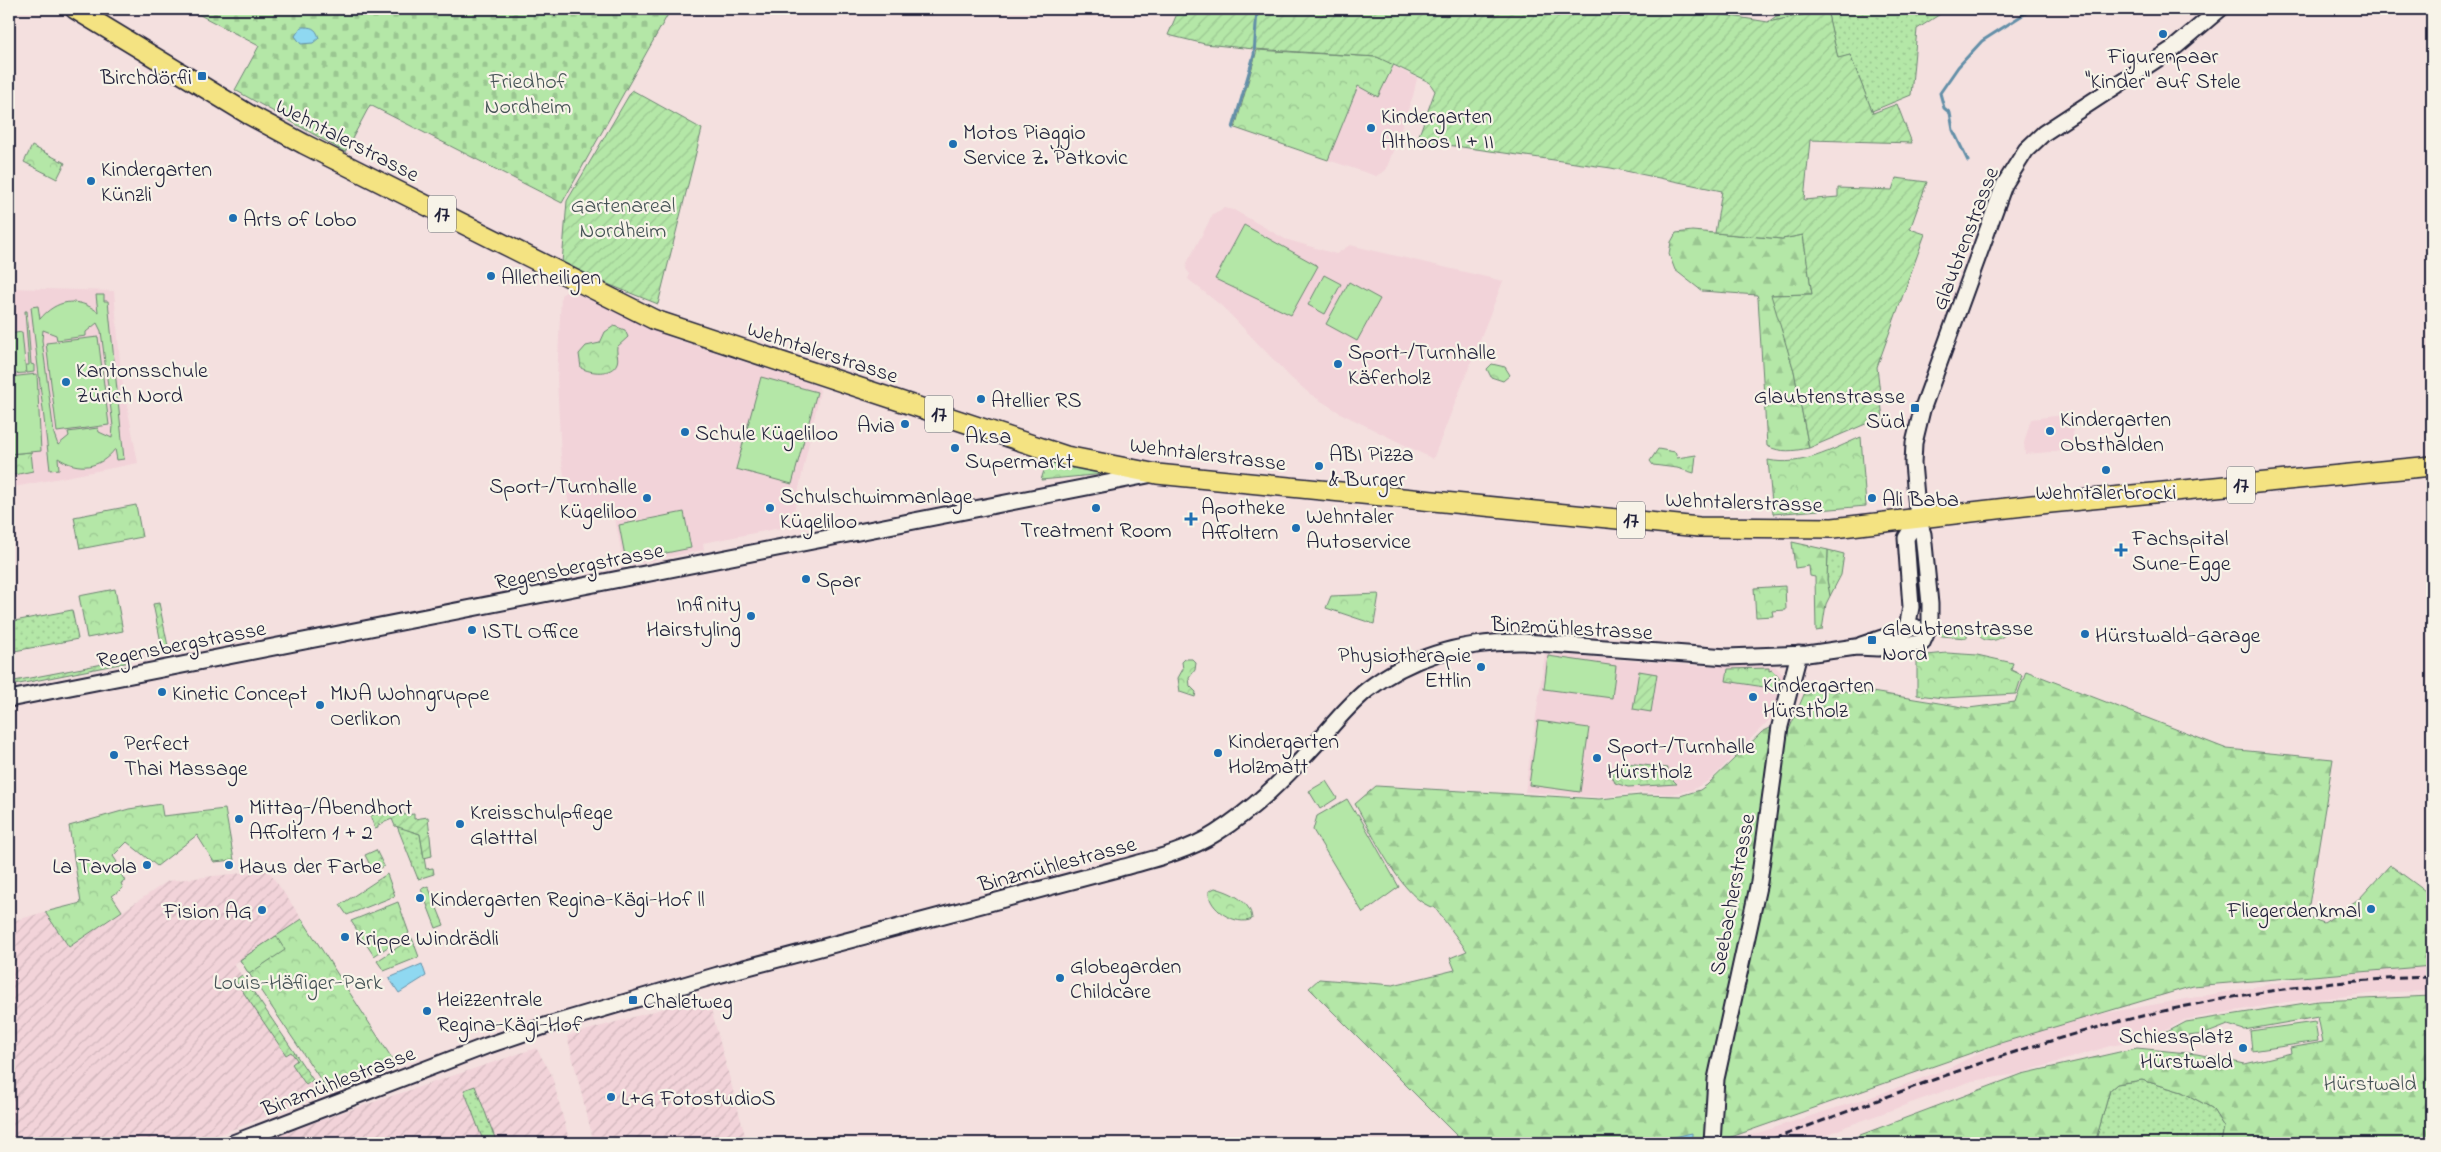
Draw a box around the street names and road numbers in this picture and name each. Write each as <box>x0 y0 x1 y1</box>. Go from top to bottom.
street label: Wehntalerstrasse <box>269 92 424 192</box>
street label: Glaubtenstrasse <box>1925 163 2009 315</box>
road number: 17 <box>428 195 456 232</box>
street label: Wehntalerstrasse <box>742 314 902 393</box>
road number: 17 <box>925 396 953 432</box>
street label: Wehntalerstrasse <box>1128 431 1288 481</box>
road number: 17 <box>2227 466 2255 504</box>
street label: Wehntalerstrasse <box>1665 485 1823 523</box>
road number: 17 <box>1617 502 1645 538</box>
street label: Regensbergstrasse <box>492 536 667 601</box>
street label: Binzmühlestrasse <box>1489 610 1654 650</box>
street label: Regensbergstrasse <box>94 614 269 679</box>
street label: Seebacherstrasse <box>1703 811 1765 978</box>
street label: Binzmühlestrasse <box>974 829 1140 903</box>
street label: Binzmühlestrasse <box>257 1039 421 1127</box>

